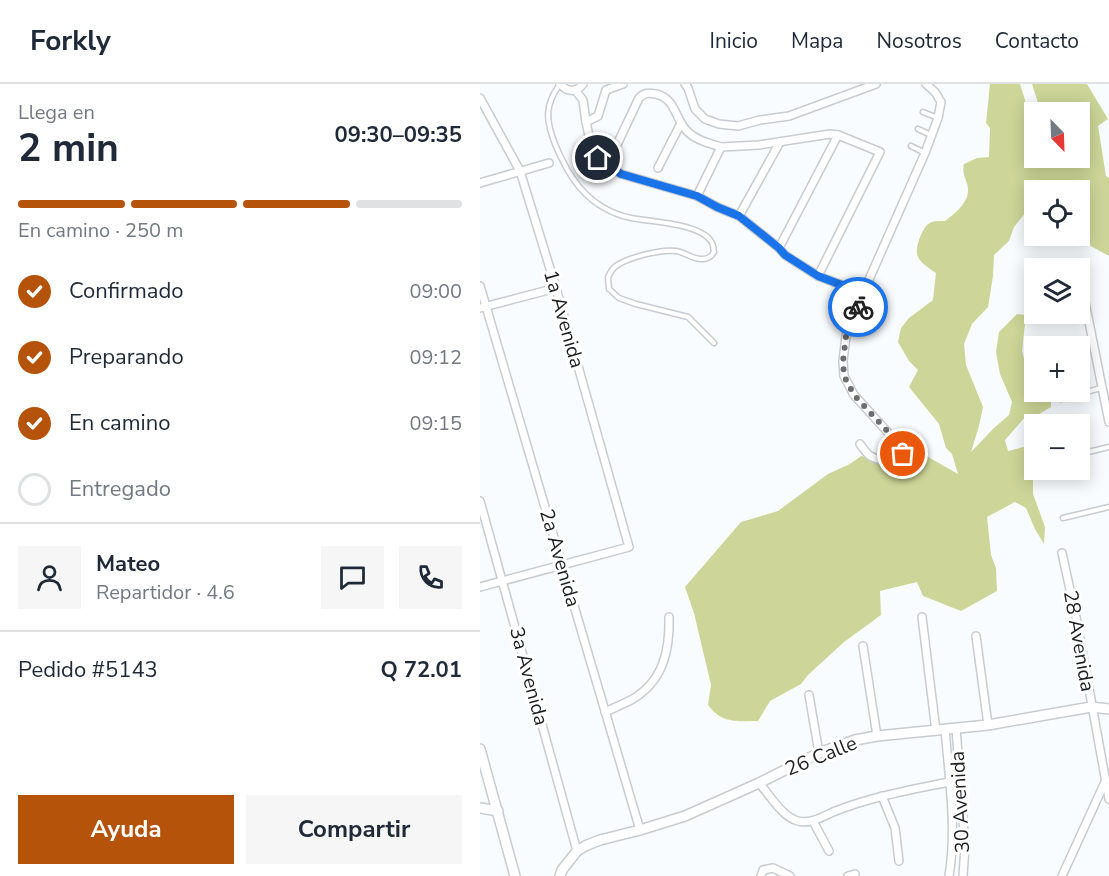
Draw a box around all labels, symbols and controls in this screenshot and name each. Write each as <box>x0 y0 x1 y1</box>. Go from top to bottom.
text: Forkly <box>30 22 111 60</box>
text: Inicio <box>710 27 758 55</box>
text: Mapa <box>791 27 843 55</box>
text: Nosotros <box>876 27 962 55</box>
text: Contacto <box>995 27 1079 55</box>
text: Llega en <box>18 99 95 126</box>
north arrow <box>1024 102 1090 168</box>
map controls <box>1024 102 1090 480</box>
text: 09:30–09:35 <box>334 120 462 150</box>
text: 2 min <box>18 122 119 175</box>
pin <box>572 132 623 183</box>
icon: home <box>581 141 614 174</box>
button: locate <box>1024 180 1090 246</box>
text: En camino · 250 m <box>18 217 183 244</box>
button: layers <box>1024 258 1090 324</box>
street label: 1a Avenida <box>537 267 591 371</box>
icon: check <box>18 275 51 308</box>
text: Confirmado <box>69 276 184 306</box>
courier <box>828 277 888 337</box>
text: 09:00 <box>409 278 462 305</box>
icon: bike <box>842 291 875 324</box>
button: + <box>1024 336 1090 402</box>
icon: check <box>18 341 51 374</box>
text: Preparando <box>69 342 184 372</box>
text: 09:12 <box>409 344 462 371</box>
icon: check <box>18 407 51 440</box>
text: En camino <box>69 408 170 438</box>
text: 09:15 <box>409 410 462 437</box>
button: − <box>1024 414 1090 480</box>
pin <box>877 428 928 479</box>
icon: bag <box>886 437 919 470</box>
text: Entregado <box>69 474 171 504</box>
street label: 2a Avenida <box>533 506 587 610</box>
button: person <box>18 546 81 609</box>
button: chat <box>321 546 384 609</box>
button: phone <box>399 546 462 609</box>
text: Mateo <box>96 549 160 579</box>
text: Repartidor · 4.6 <box>96 579 235 606</box>
street label: 28 Avenida <box>1057 588 1101 694</box>
street label: 3a Avenida <box>503 624 555 728</box>
text: Pedido #5143 <box>18 655 158 685</box>
text: Q 72.01 <box>381 655 462 685</box>
street label: 26 Calle <box>781 729 861 783</box>
street label: 30 Avenida <box>944 750 976 854</box>
button: Ayuda <box>18 795 234 864</box>
button: Compartir <box>246 795 462 864</box>

